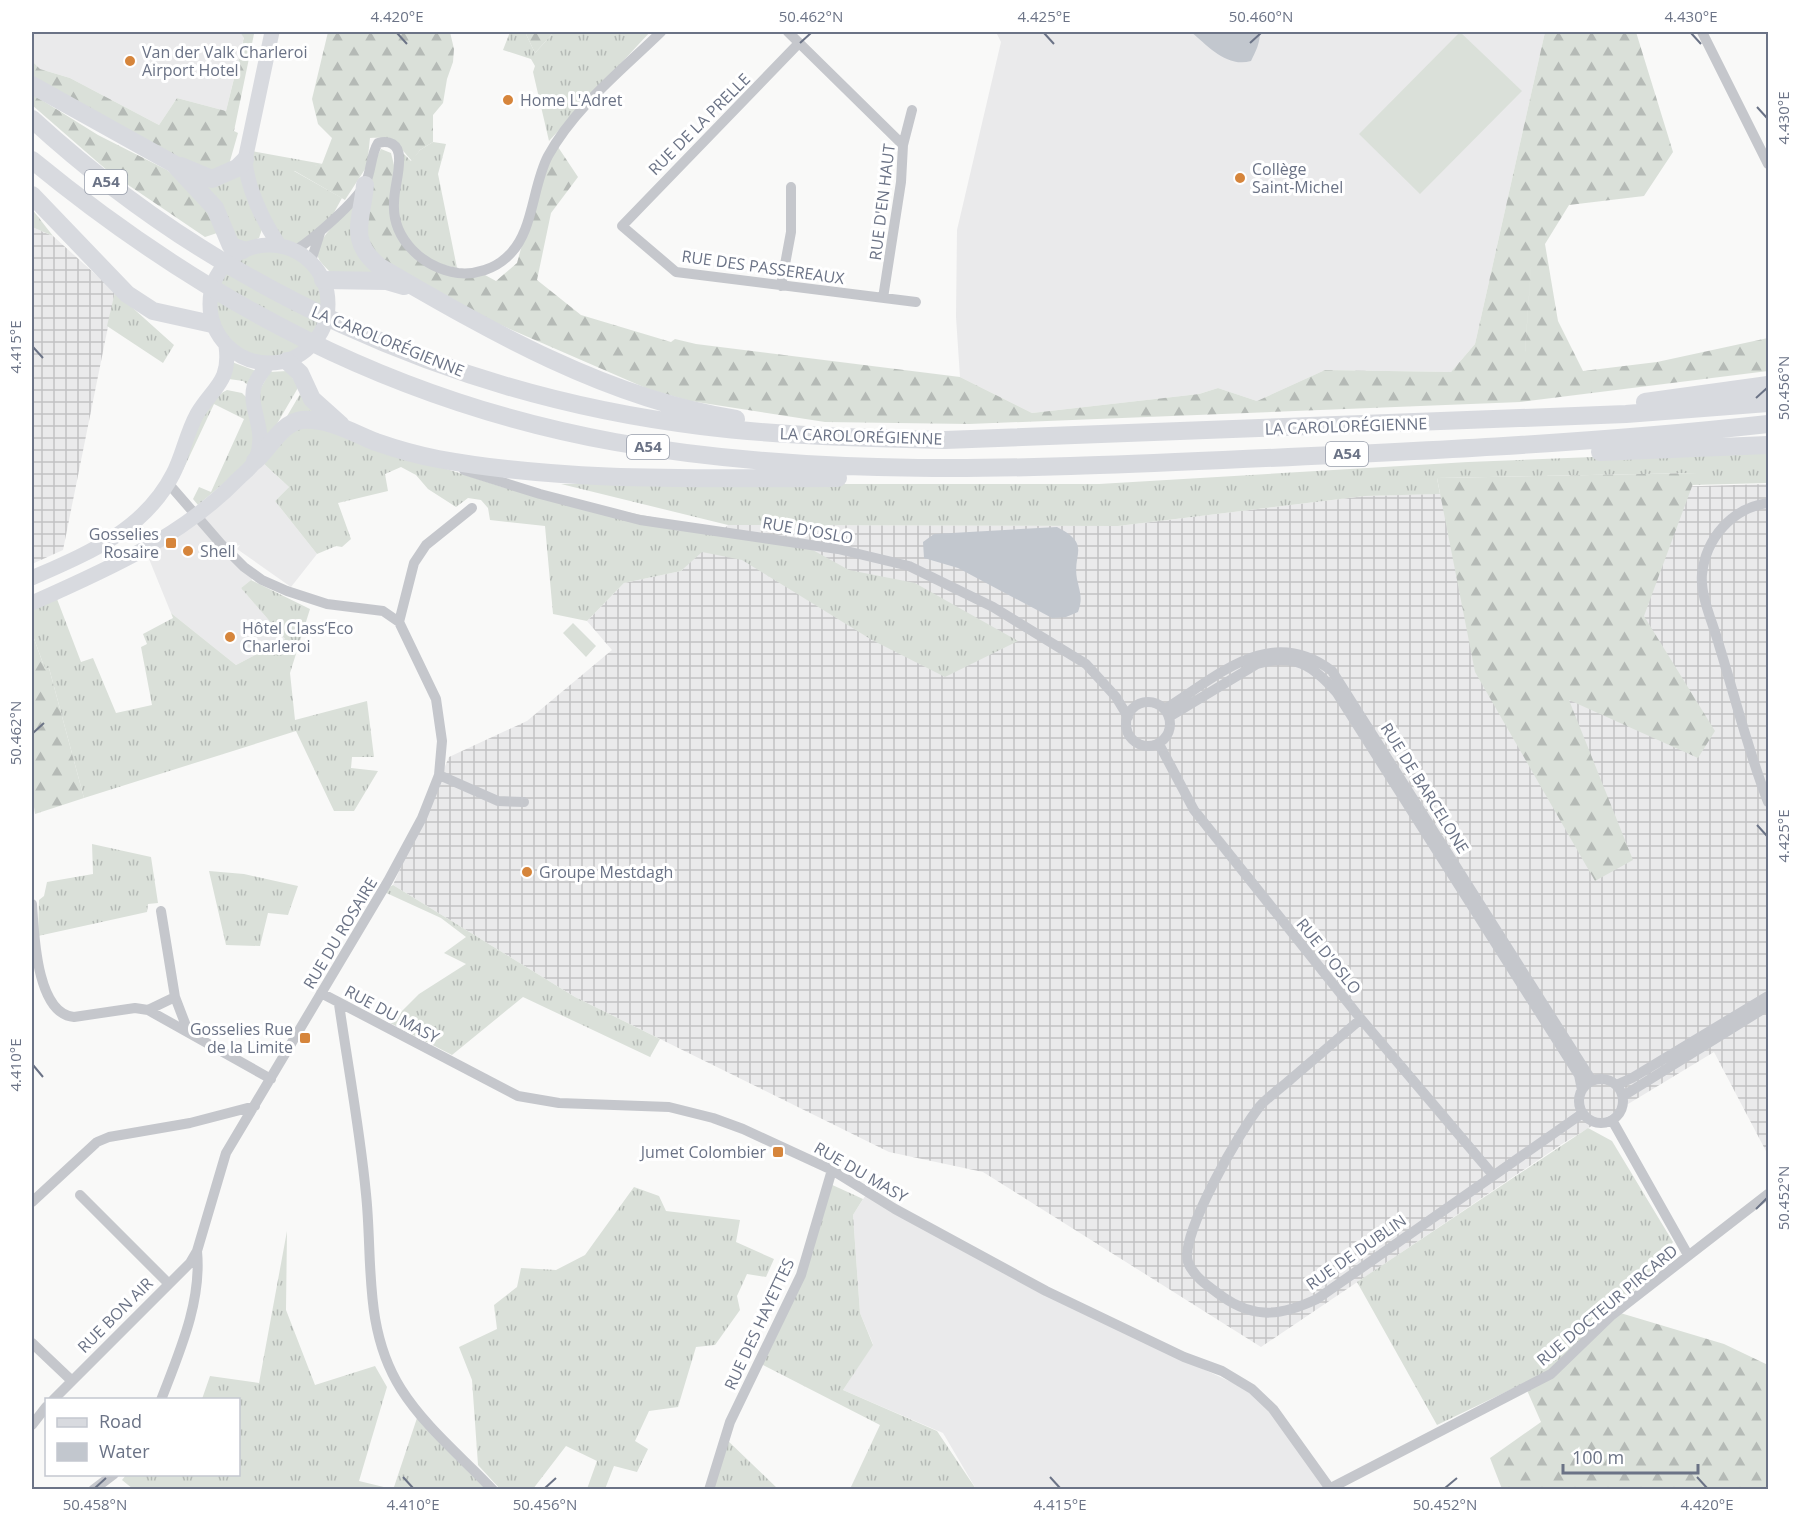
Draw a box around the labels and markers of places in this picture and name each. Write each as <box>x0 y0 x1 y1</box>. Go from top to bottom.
place label: Van der Valk Charleroi Airport Hotel <box>142 41 307 81</box>
marker: Van der Valk Charleroi Airport Hotel <box>123 54 137 68</box>
place label: Home L'Adret <box>520 89 623 111</box>
marker: Home L'Adret <box>501 93 515 107</box>
place label: Collège Saint-Michel <box>1252 158 1343 198</box>
marker: Collège Saint-Michel <box>1233 171 1247 185</box>
place label: Gosselies Rosaire <box>89 523 159 563</box>
marker: Gosselies Rosaire <box>164 536 178 550</box>
place label: Shell <box>200 540 236 562</box>
marker: Shell <box>181 544 195 558</box>
place label: Hôtel Class‘Eco Charleroi <box>242 617 353 657</box>
marker: Hôtel Class‘Eco Charleroi <box>223 630 237 644</box>
place label: Groupe Mestdagh <box>539 861 673 883</box>
marker: Groupe Mestdagh <box>520 865 534 879</box>
place label: Gosselies Rue de la Limite <box>190 1018 293 1058</box>
marker: Gosselies Rue de la Limite <box>298 1031 312 1045</box>
place label: Jumet Colombier <box>639 1141 766 1163</box>
marker: Jumet Colombier <box>771 1145 785 1159</box>

